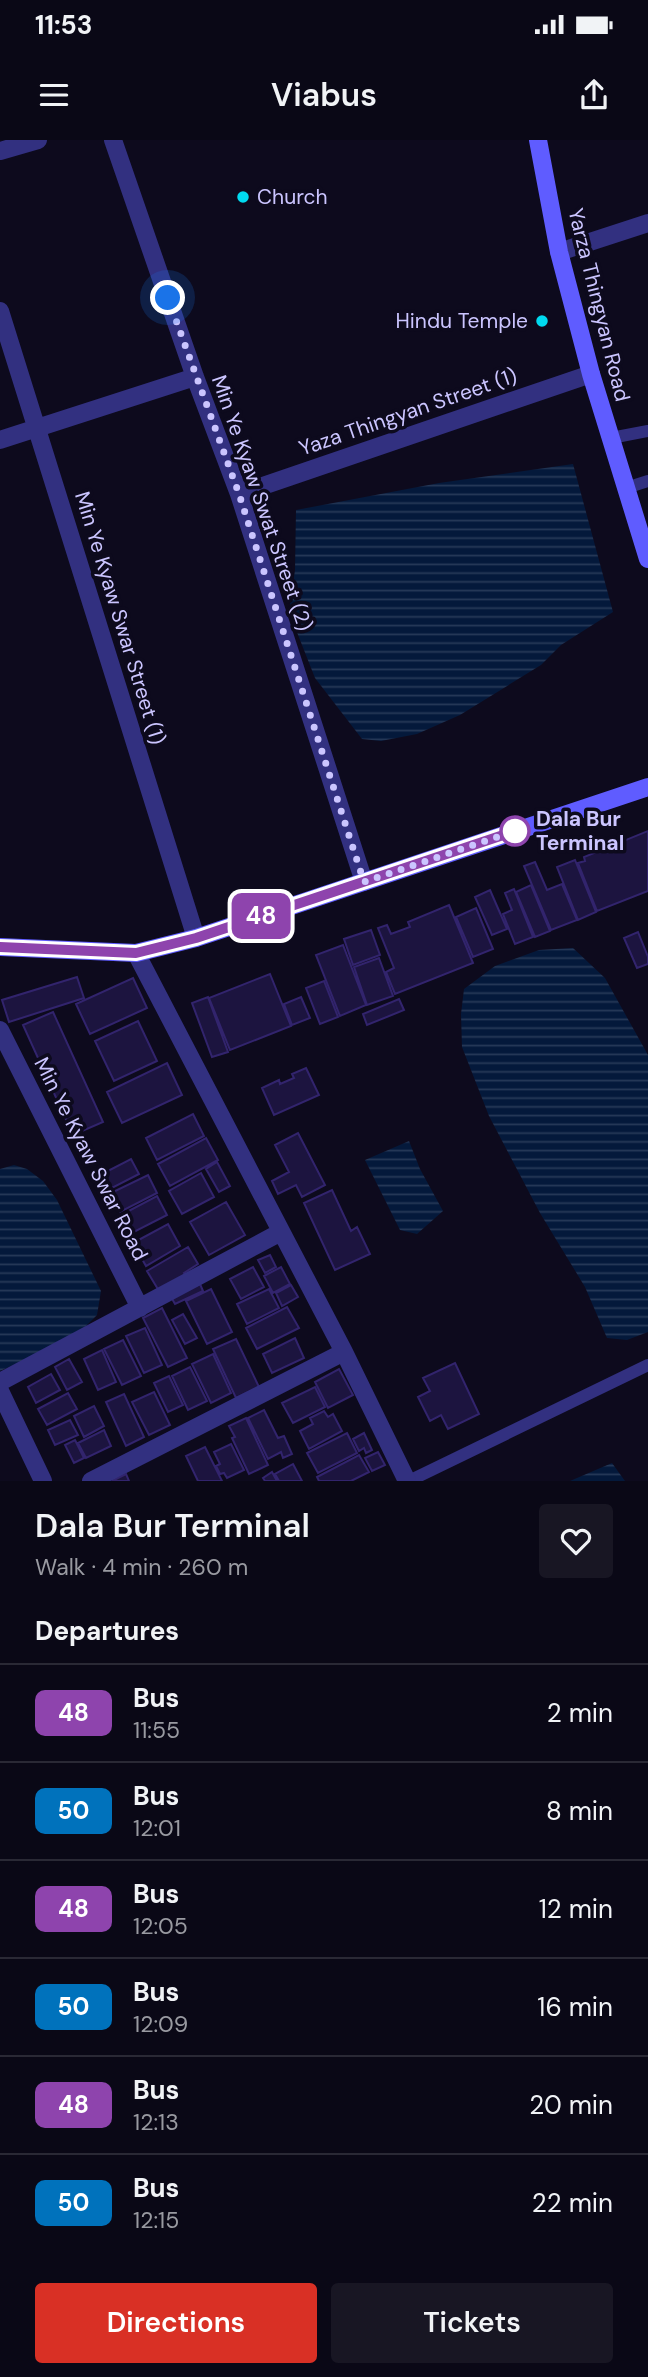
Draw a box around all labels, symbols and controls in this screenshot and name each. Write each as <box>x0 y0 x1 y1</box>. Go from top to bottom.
text: 11:53 <box>35 8 92 42</box>
text: Viabus <box>271 74 377 116</box>
icon: menu <box>35 76 73 114</box>
icon: share <box>575 76 613 114</box>
place label: Church <box>257 183 328 211</box>
marker: Church <box>235 189 251 205</box>
street label: Yarza Thingyan Road <box>561 205 637 405</box>
your location <box>150 280 185 315</box>
place label: Hindu Temple <box>396 307 528 335</box>
marker: Hindu Temple <box>534 313 550 329</box>
street label: Yaza Thingyan Street (1) <box>295 362 521 462</box>
street label: Min Ye Kyaw Swat Street (2) <box>205 371 319 635</box>
street label: Min Ye Kyaw Swar Street (1) <box>68 488 172 748</box>
place label: Dala Bur Terminal <box>536 805 624 857</box>
marker: Dala Bur Terminal <box>500 816 530 846</box>
line badge: 48 <box>230 893 292 939</box>
text: 48 <box>246 900 276 931</box>
street label: Min Ye Kyaw Swar Road <box>28 1053 154 1265</box>
text: Dala Bur Terminal <box>35 1504 310 1547</box>
button: heart <box>539 1504 613 1578</box>
text: Walk · 4 min · 260 m <box>35 1552 248 1582</box>
text: Departures <box>35 1614 179 1648</box>
text: Bus <box>133 1681 179 1715</box>
text: 2 min <box>547 1696 613 1730</box>
text: 48 <box>58 1697 89 1728</box>
text: 11:55 <box>133 1715 180 1745</box>
text: Bus <box>133 1779 179 1813</box>
text: 8 min <box>546 1794 613 1828</box>
text: 50 <box>58 1795 89 1826</box>
text: 12:01 <box>133 1813 181 1843</box>
text: Bus <box>133 1877 179 1911</box>
text: 12 min <box>539 1892 613 1926</box>
text: 48 <box>58 1893 89 1924</box>
text: 12:05 <box>133 1911 188 1941</box>
text: Bus <box>133 1975 179 2009</box>
text: 16 min <box>537 1990 613 2024</box>
text: 50 <box>58 1991 89 2022</box>
text: 12:09 <box>133 2009 188 2039</box>
text: Bus <box>133 2073 179 2107</box>
text: 20 min <box>529 2088 613 2122</box>
text: 48 <box>58 2089 89 2120</box>
text: 12:13 <box>133 2107 179 2137</box>
text: Bus <box>133 2171 179 2205</box>
text: 22 min <box>532 2186 613 2220</box>
text: 50 <box>58 2187 89 2218</box>
text: 12:15 <box>133 2205 179 2235</box>
button: Directions <box>35 2283 317 2363</box>
button: Tickets <box>331 2283 613 2363</box>

